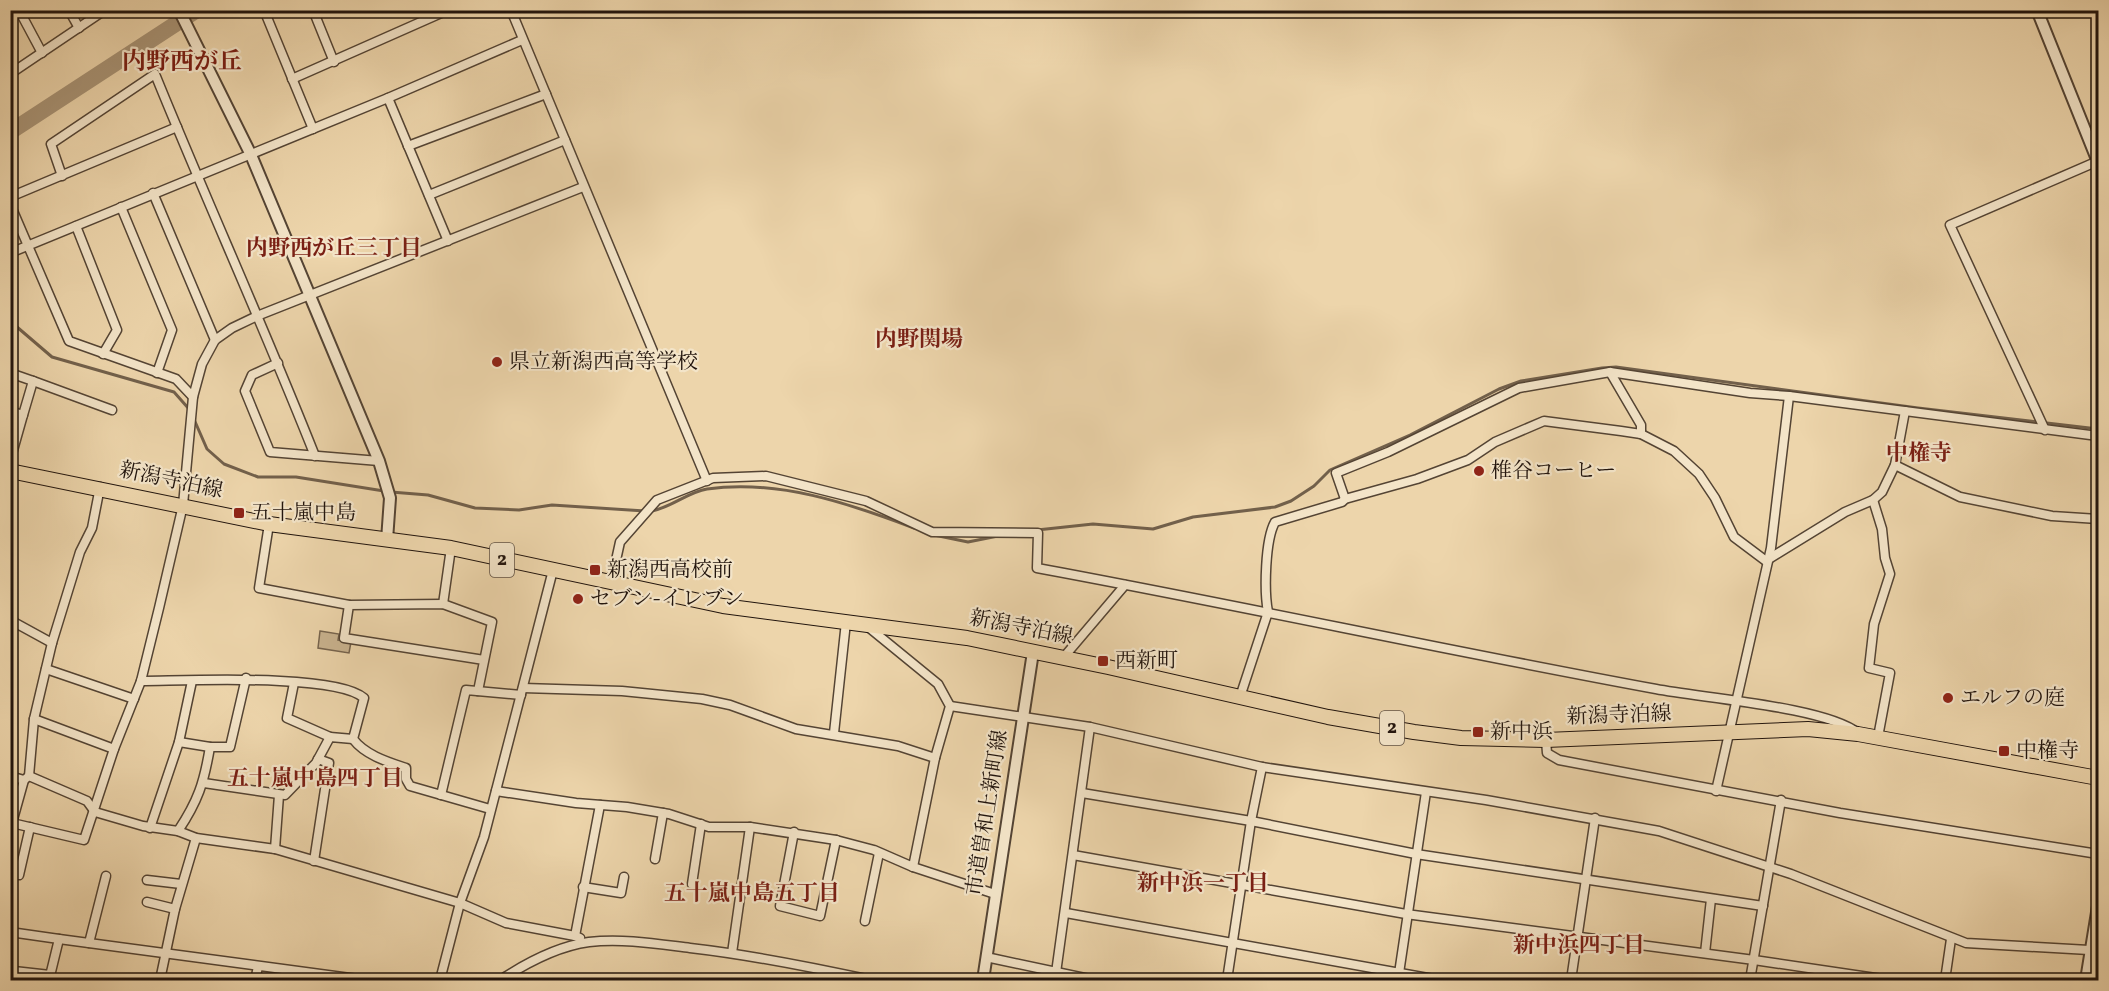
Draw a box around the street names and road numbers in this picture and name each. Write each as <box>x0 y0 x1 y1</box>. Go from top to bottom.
street label: 新潟寺泊線 <box>117 456 225 506</box>
road number: 2 <box>490 543 514 577</box>
street label: 新潟寺泊線 <box>967 604 1075 652</box>
street label: 新潟寺泊線 <box>1566 700 1672 732</box>
road number: 2 <box>1380 711 1404 745</box>
street label: 市道曽和上新町線 <box>961 728 1015 898</box>

